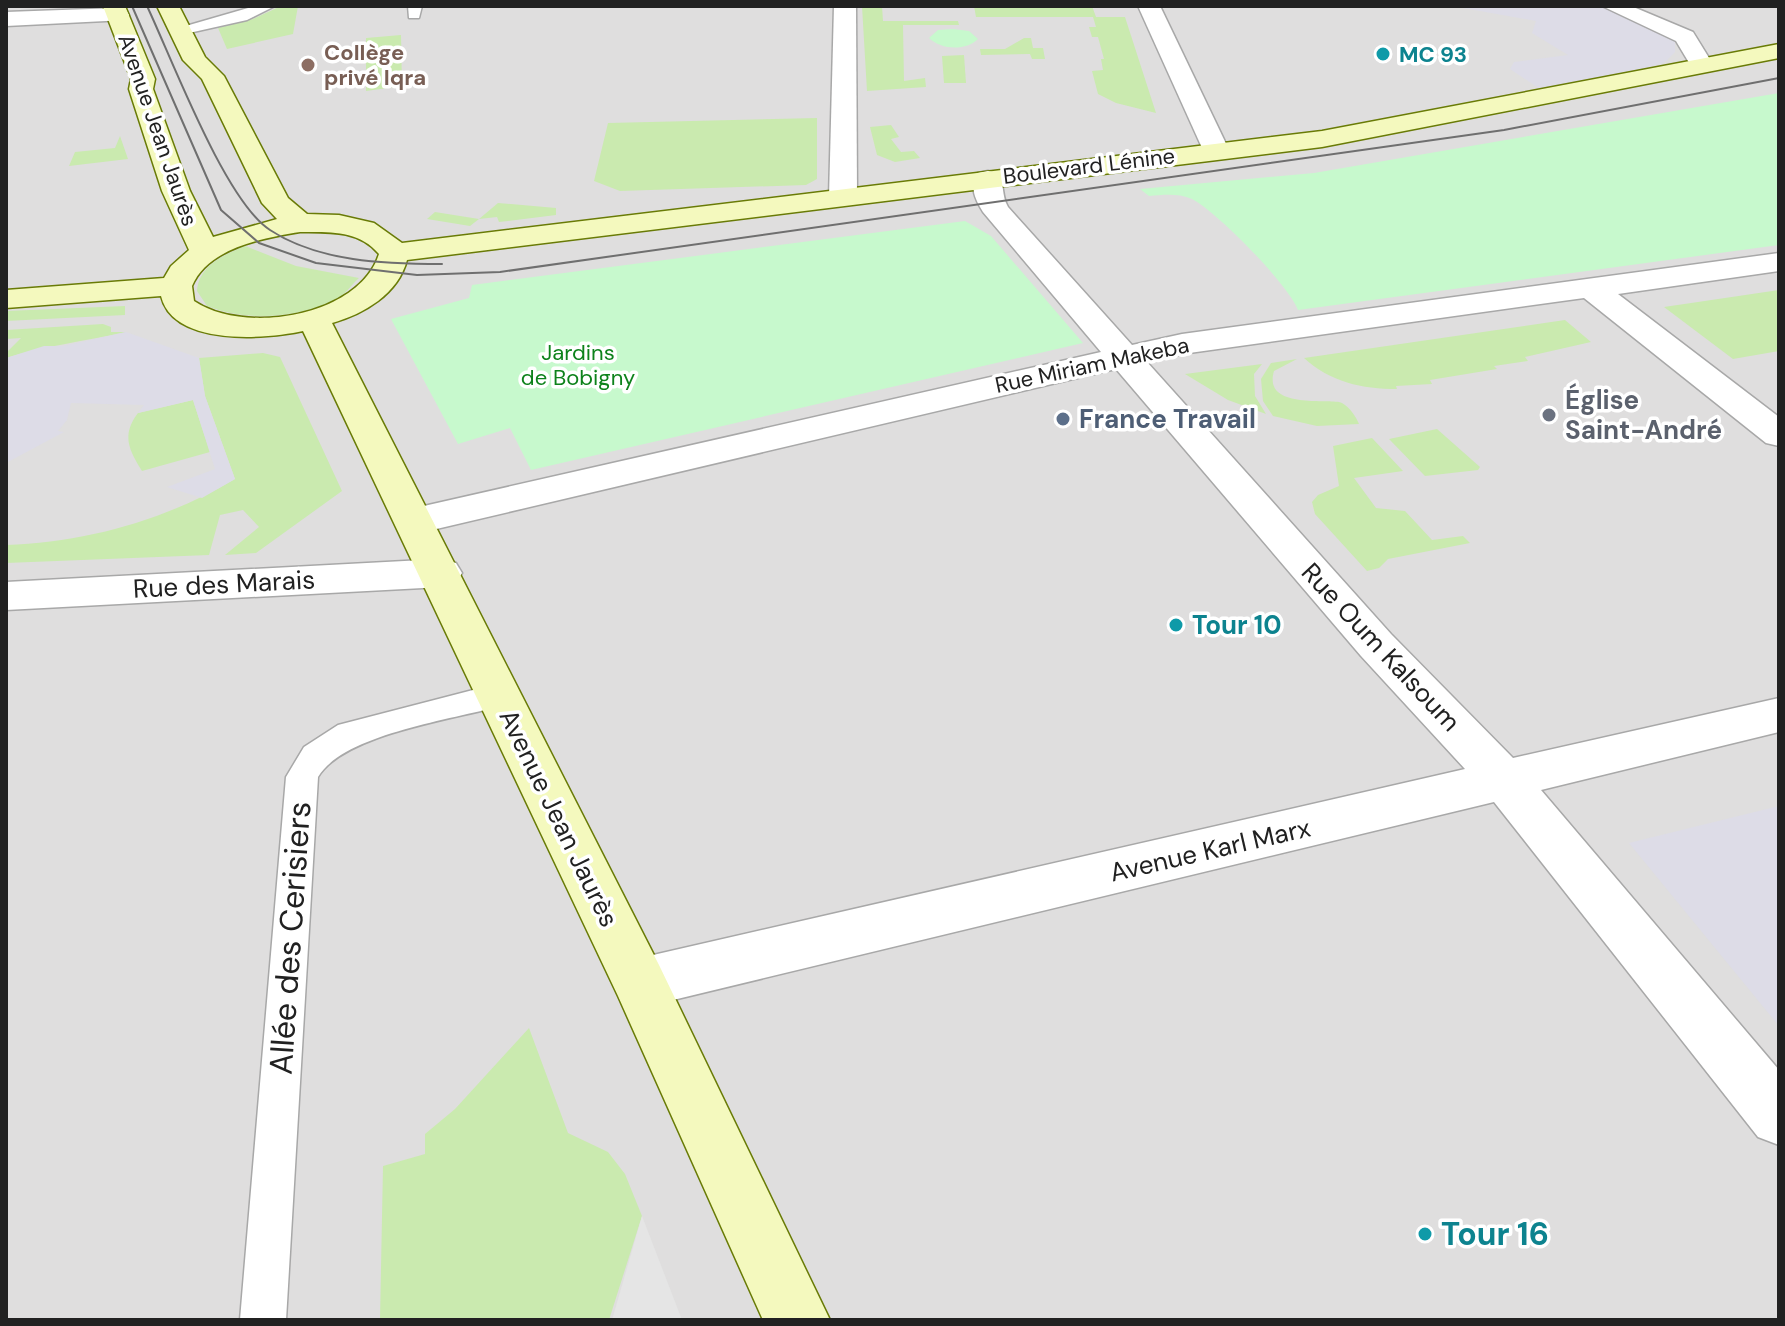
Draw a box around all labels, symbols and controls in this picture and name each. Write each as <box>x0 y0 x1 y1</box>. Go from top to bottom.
street label: Avenue Jean Jaurès <box>111 30 205 230</box>
place label: Collège privé Iqra <box>324 38 426 92</box>
place label: MC 93 <box>1399 40 1467 69</box>
marker: MC 93 <box>1374 45 1392 63</box>
marker: Collège privé Iqra <box>299 56 317 74</box>
street label: Boulevard Lénine <box>1001 141 1177 191</box>
street label: Rue Miriam Makeba <box>992 330 1192 400</box>
park label: Jardins de Bobigny <box>521 338 635 392</box>
place label: Église Saint-André <box>1565 383 1722 447</box>
place label: France Travail <box>1079 402 1256 436</box>
marker: Église Saint-André <box>1540 406 1558 424</box>
marker: France Travail <box>1054 410 1072 428</box>
street label: Rue Oum Kalsoum <box>1294 556 1468 738</box>
street label: Rue des Marais <box>132 562 316 606</box>
place label: Tour 10 <box>1192 608 1282 642</box>
marker: Tour 10 <box>1167 616 1185 634</box>
street label: Avenue Jean Jaurès <box>492 704 626 932</box>
street label: Allée des Cerisiers <box>260 800 320 1076</box>
street label: Avenue Karl Marx <box>1106 810 1314 890</box>
place label: Tour 16 <box>1441 1213 1549 1255</box>
marker: Tour 16 <box>1416 1225 1434 1243</box>

